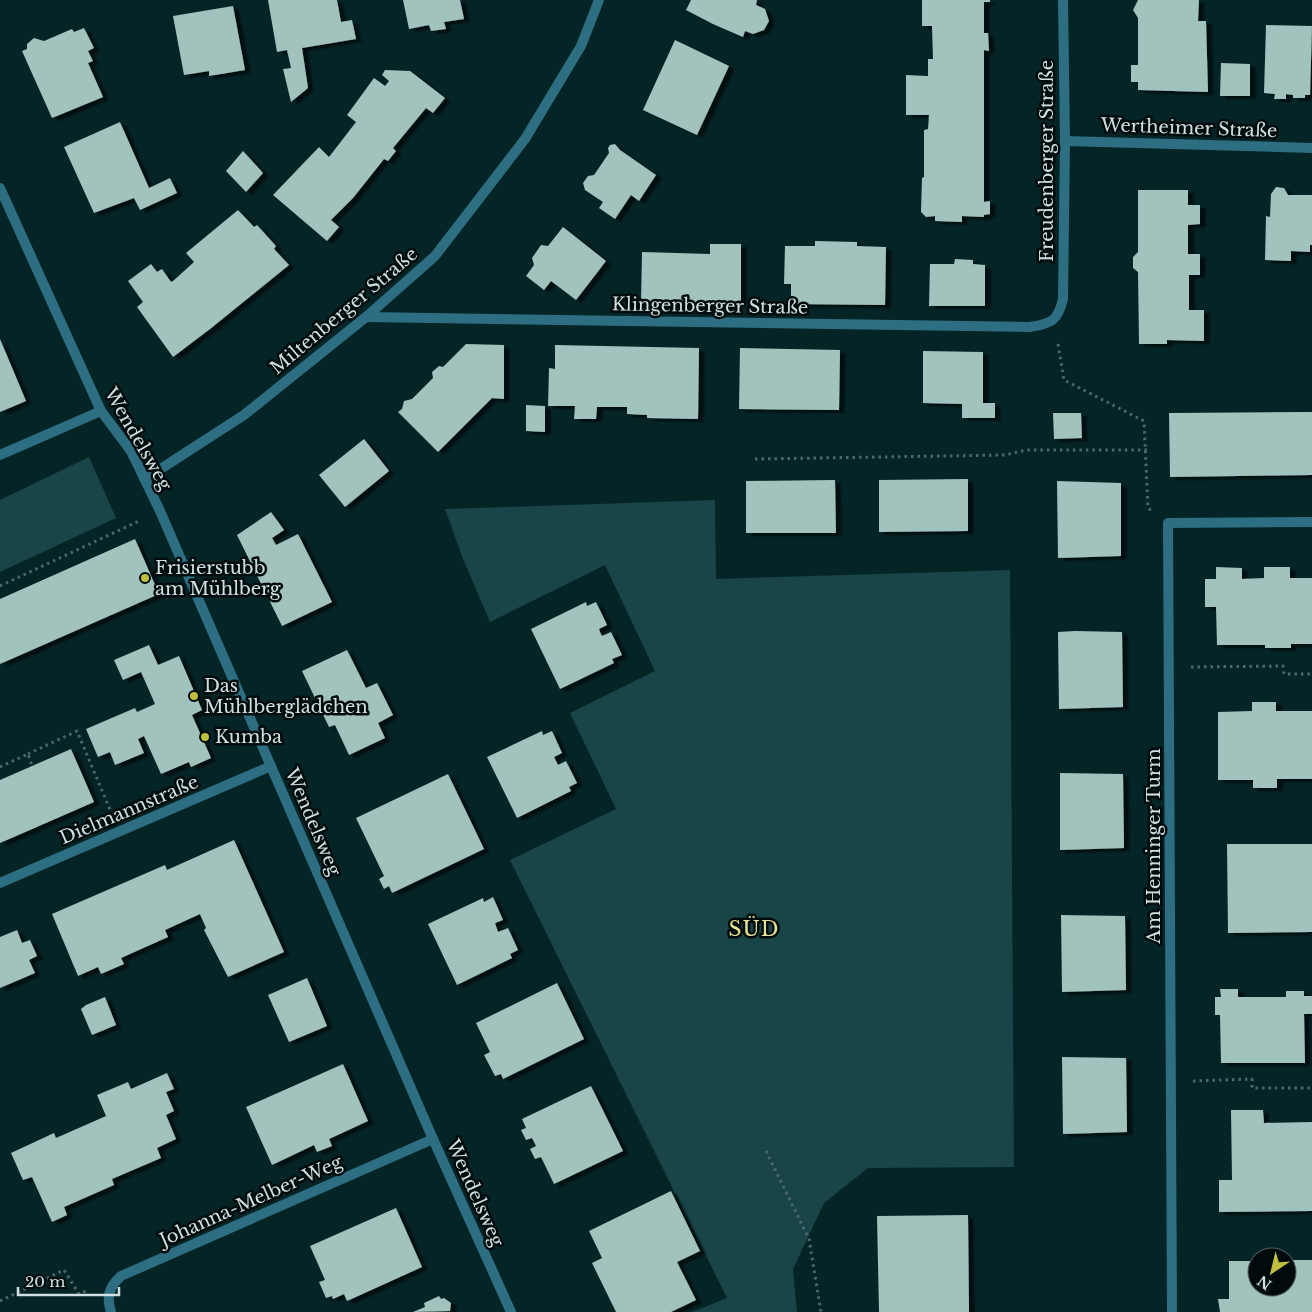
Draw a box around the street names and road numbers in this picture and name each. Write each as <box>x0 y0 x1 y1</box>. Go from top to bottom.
street label: Freudenberger Straße <box>1036 60 1058 262</box>
street label: Wertheimer Straße <box>1099 114 1278 142</box>
street label: Miltenberger Straße <box>266 243 422 379</box>
street label: Klingenberger Straße <box>612 293 808 319</box>
street label: Wendelsweg <box>99 383 176 494</box>
street label: Am Henninger Turm <box>1143 748 1165 945</box>
street label: Wendelsweg <box>280 764 346 879</box>
street label: Dielmannstraße <box>56 771 202 849</box>
street label: Wendelsweg <box>441 1135 509 1250</box>
street label: Johanna-Melber-Weg <box>154 1151 346 1252</box>

